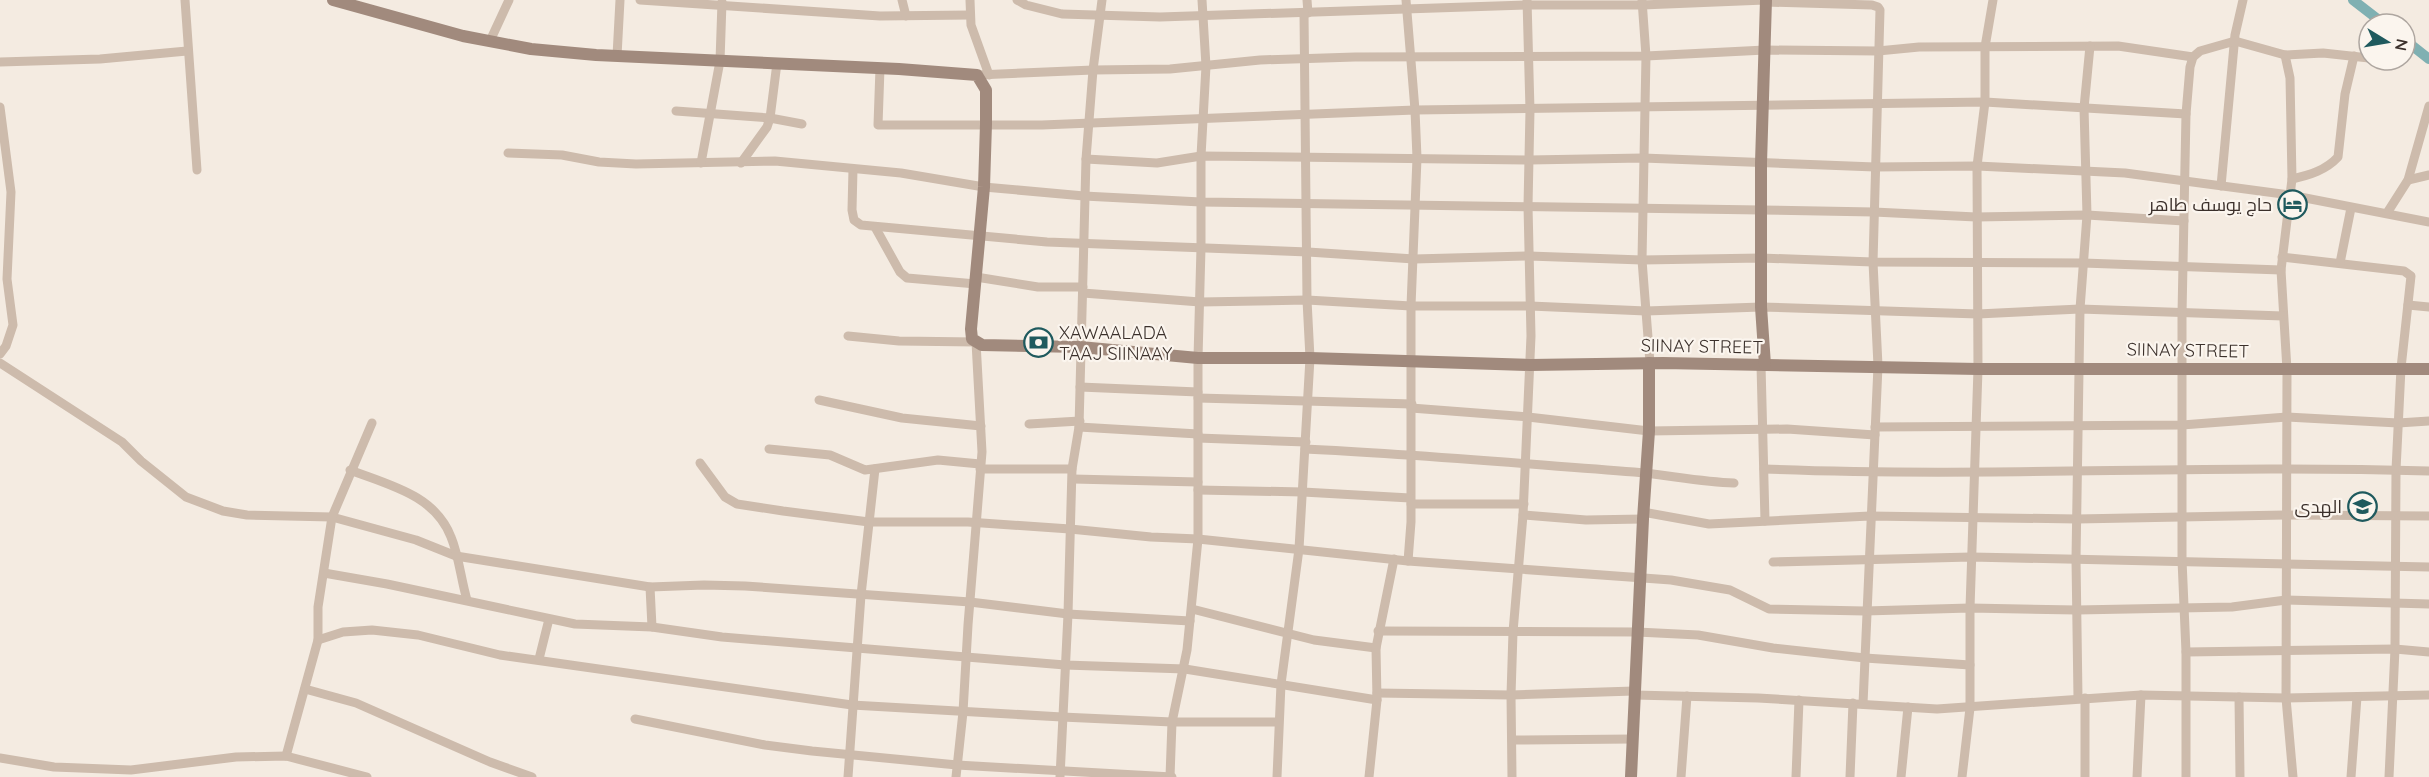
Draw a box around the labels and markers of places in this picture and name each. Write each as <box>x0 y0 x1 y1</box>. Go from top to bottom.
hotel icon: حاج يوسف طاهر <box>2277 188 2309 220</box>
place label: حاج يوسف طاهر <box>2148 193 2272 217</box>
place label: XAWAALADA TAAJ SIINAAY <box>1059 321 1172 365</box>
bank icon: XAWAALADA TAAJ SIINAAY <box>1022 326 1054 358</box>
school or university icon: الهدى <box>2347 490 2379 522</box>
place label: الهدى <box>2295 495 2342 518</box>

